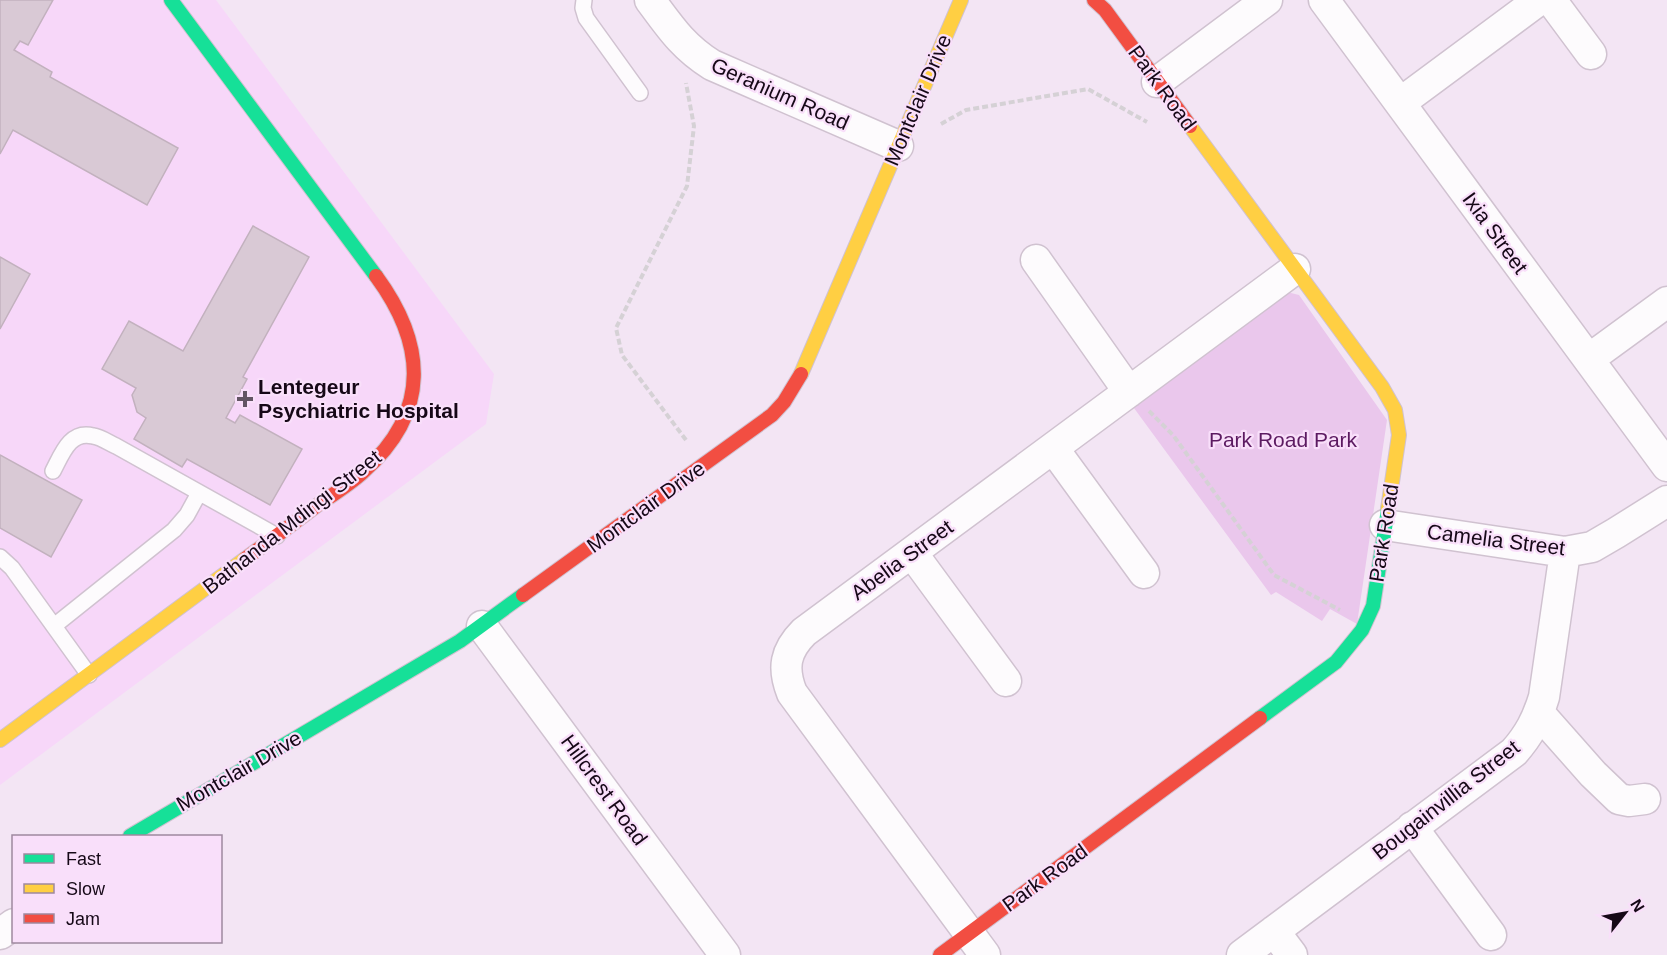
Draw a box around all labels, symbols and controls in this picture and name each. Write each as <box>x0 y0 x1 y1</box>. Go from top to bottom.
street label: Montclair Drive <box>880 31 955 169</box>
street label: Park Road <box>1124 41 1201 135</box>
street label: Geranium Road <box>708 53 853 134</box>
street label: Ixia Street <box>1458 188 1533 278</box>
place label: Lentegeur Psychiatric Hospital <box>258 375 459 422</box>
marker: Lentegeur Psychiatric Hospital <box>236 390 254 408</box>
park label: Park Road Park <box>1209 428 1358 451</box>
street label: Bathanda Mdingi Street <box>198 445 385 598</box>
street label: Montclair Drive <box>582 456 709 557</box>
street label: Park Road <box>1364 482 1403 584</box>
street label: Abelia Street <box>846 515 957 604</box>
street label: Camelia Street <box>1426 520 1567 559</box>
street label: Montclair Drive <box>172 726 305 816</box>
street label: Hillcrest Road <box>557 730 652 849</box>
street label: Bougainvillia Street <box>1368 735 1524 864</box>
legend <box>12 835 222 943</box>
street label: Park Road <box>998 839 1092 916</box>
text: Fast <box>66 849 101 869</box>
text: Slow <box>66 879 106 899</box>
north arrow <box>1595 883 1655 943</box>
text: N <box>1627 896 1648 915</box>
text: Jam <box>66 909 100 929</box>

